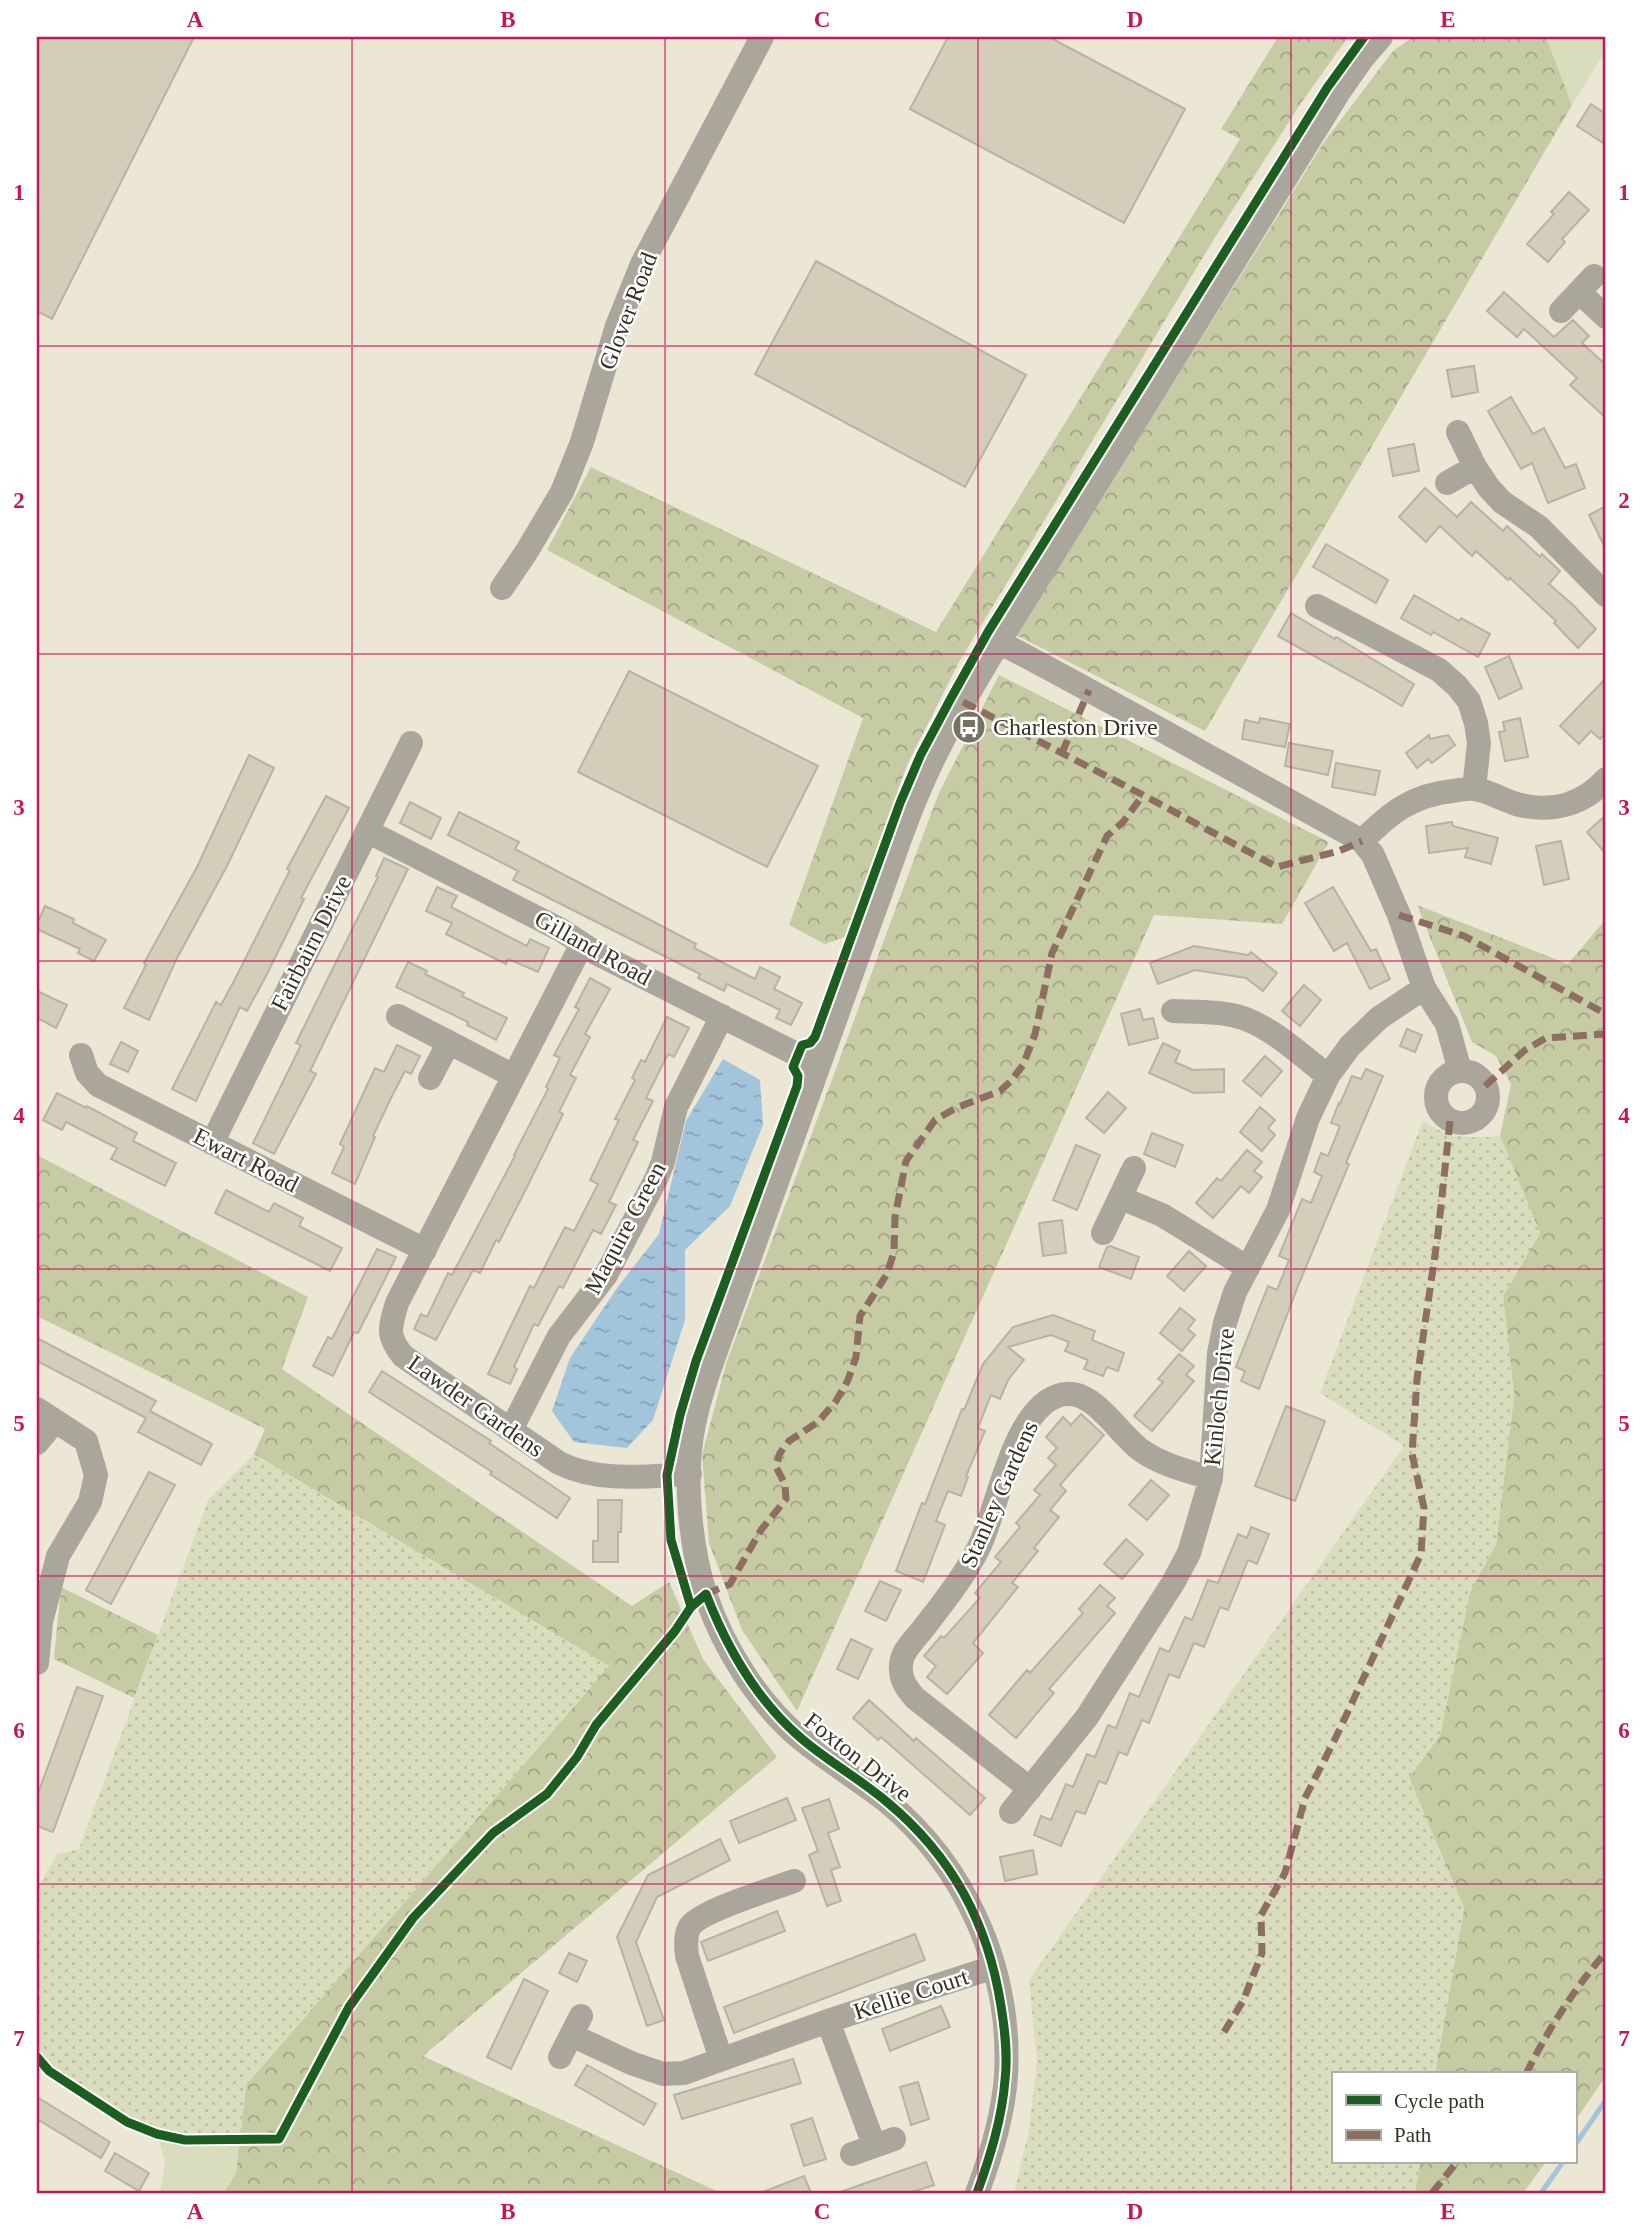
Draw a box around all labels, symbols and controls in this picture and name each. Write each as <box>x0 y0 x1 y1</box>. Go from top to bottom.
text: A <box>187 7 204 32</box>
text: B <box>500 7 516 32</box>
text: C <box>814 7 830 32</box>
text: D <box>1127 7 1143 32</box>
text: E <box>1440 7 1456 32</box>
text: 1 <box>13 180 25 205</box>
text: 1 <box>1618 180 1630 205</box>
street label: Glover Road <box>594 249 662 373</box>
text: 2 <box>13 488 25 513</box>
text: 2 <box>1618 488 1630 513</box>
bus stop icon: Charleston Drive <box>950 708 988 746</box>
place label: Charleston Drive <box>993 714 1158 740</box>
text: 3 <box>13 795 25 820</box>
text: 3 <box>1618 795 1630 820</box>
street label: Fairbairn Drive <box>266 871 356 1015</box>
street label: Gilland Road <box>530 905 656 991</box>
text: 4 <box>13 1103 25 1128</box>
text: 4 <box>1618 1103 1630 1128</box>
street label: Ewart Road <box>189 1123 303 1197</box>
street label: Maquire Green <box>579 1157 671 1299</box>
street label: Kinloch Drive <box>1199 1327 1239 1467</box>
street label: Lawder Gardens <box>403 1350 549 1462</box>
text: 5 <box>13 1411 25 1436</box>
text: 5 <box>1618 1411 1630 1436</box>
street label: Stanley Gardens <box>955 1417 1043 1571</box>
street label: Foxton Drive <box>799 1707 917 1807</box>
text: 6 <box>13 1718 25 1743</box>
text: 6 <box>1618 1718 1630 1743</box>
street label: Kellie Court <box>850 1963 972 2025</box>
text: 7 <box>13 2026 25 2051</box>
text: 7 <box>1618 2026 1630 2051</box>
legend <box>1332 2072 1576 2164</box>
text: Cycle path <box>1394 2089 1485 2113</box>
text: Path <box>1394 2123 1432 2147</box>
text: A <box>187 2199 204 2224</box>
text: B <box>500 2199 516 2224</box>
text: C <box>814 2199 830 2224</box>
text: D <box>1127 2199 1143 2224</box>
text: E <box>1440 2199 1456 2224</box>

